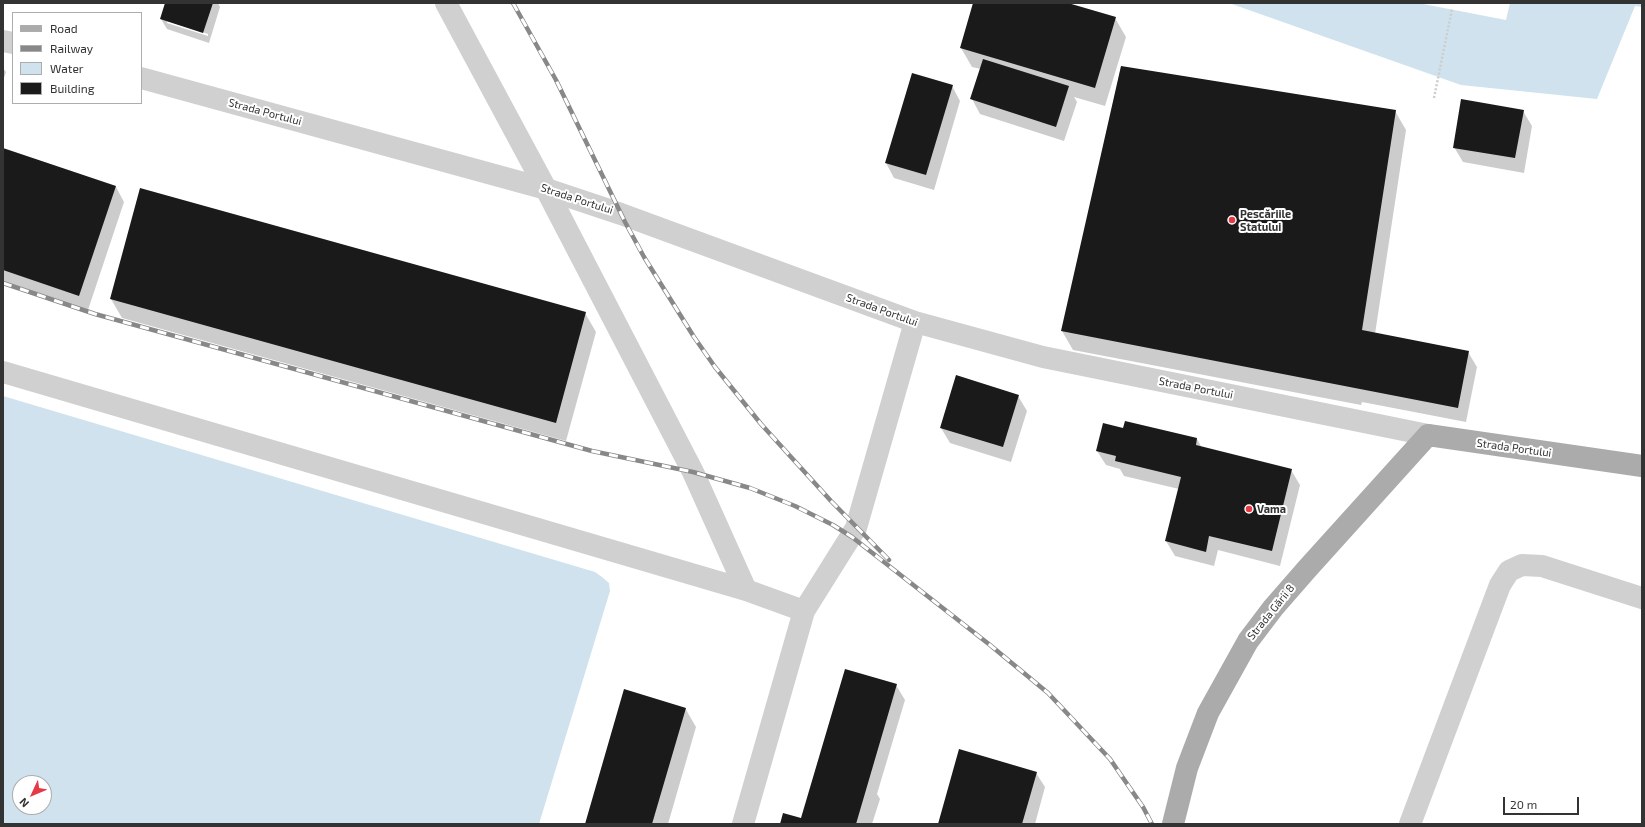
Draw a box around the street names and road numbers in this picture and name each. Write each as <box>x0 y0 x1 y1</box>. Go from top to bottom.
street label: Strada Portului <box>227 96 303 128</box>
street label: Strada Portului <box>539 181 615 217</box>
street label: Strada Portului <box>844 291 920 329</box>
street label: Strada Portului <box>1158 374 1234 402</box>
street label: Strada Portului <box>1476 436 1552 460</box>
street label: Strada Gării 8 <box>1245 582 1297 642</box>

